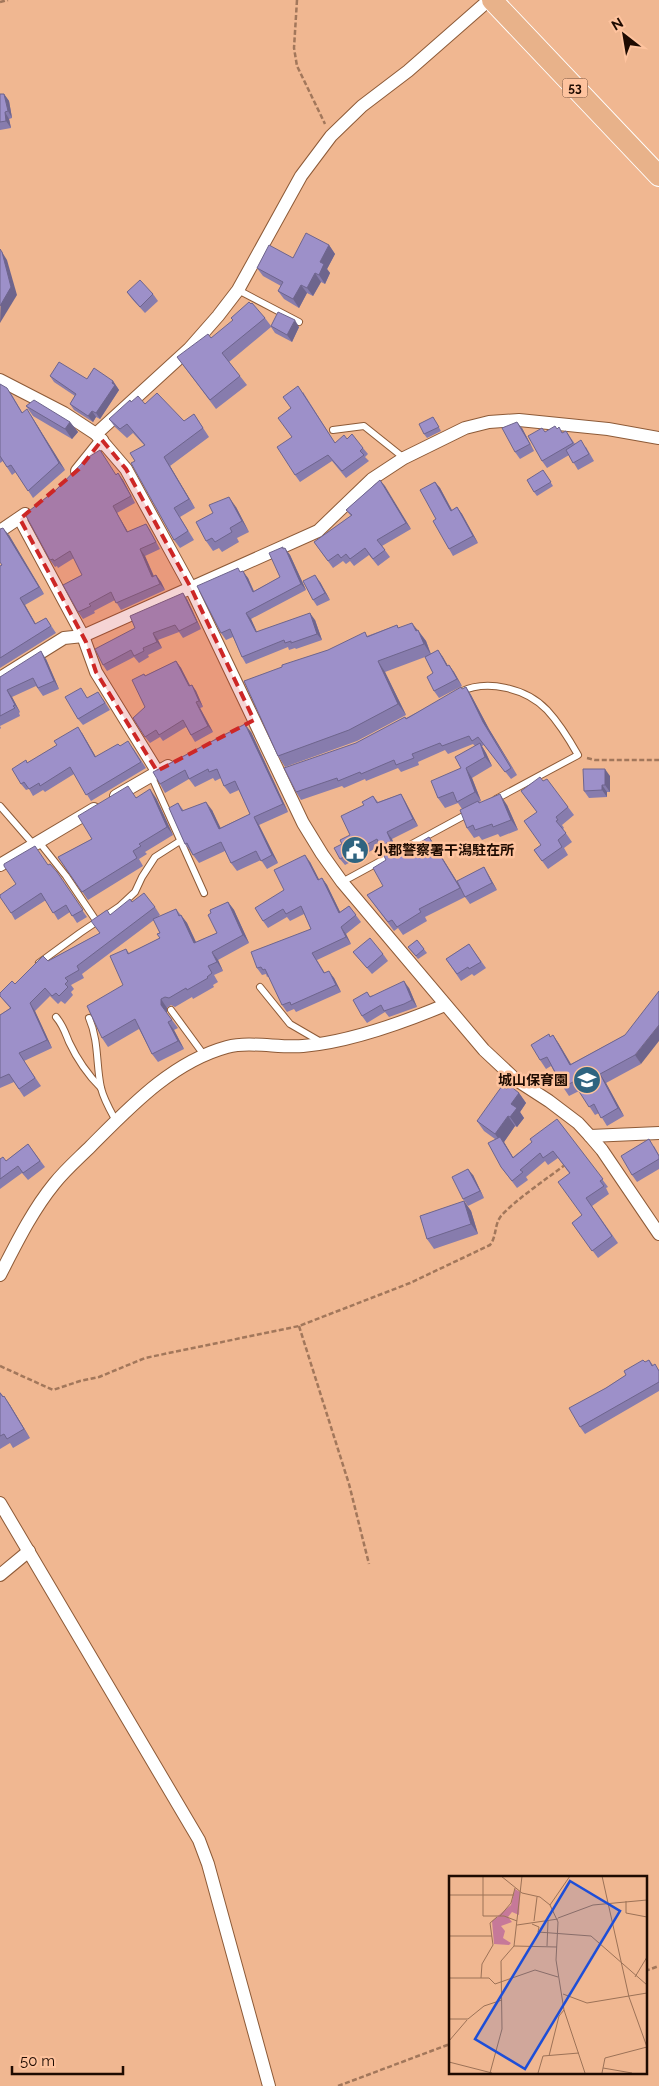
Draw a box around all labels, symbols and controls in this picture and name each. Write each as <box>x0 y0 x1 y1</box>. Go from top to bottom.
north arrow <box>599 10 649 60</box>
text: N <box>609 14 626 33</box>
road number: 53 <box>562 78 588 98</box>
public building icon: 小郡警察署干潟駐在所 <box>340 835 370 865</box>
place label: 小郡警察署干潟駐在所 <box>374 842 514 858</box>
school or university icon: 城山保育園 <box>572 1065 602 1095</box>
place label: 城山保育園 <box>498 1072 568 1088</box>
inset map <box>449 1876 646 2074</box>
scale bar <box>12 2044 124 2076</box>
text: 50 m <box>20 2052 55 2070</box>

